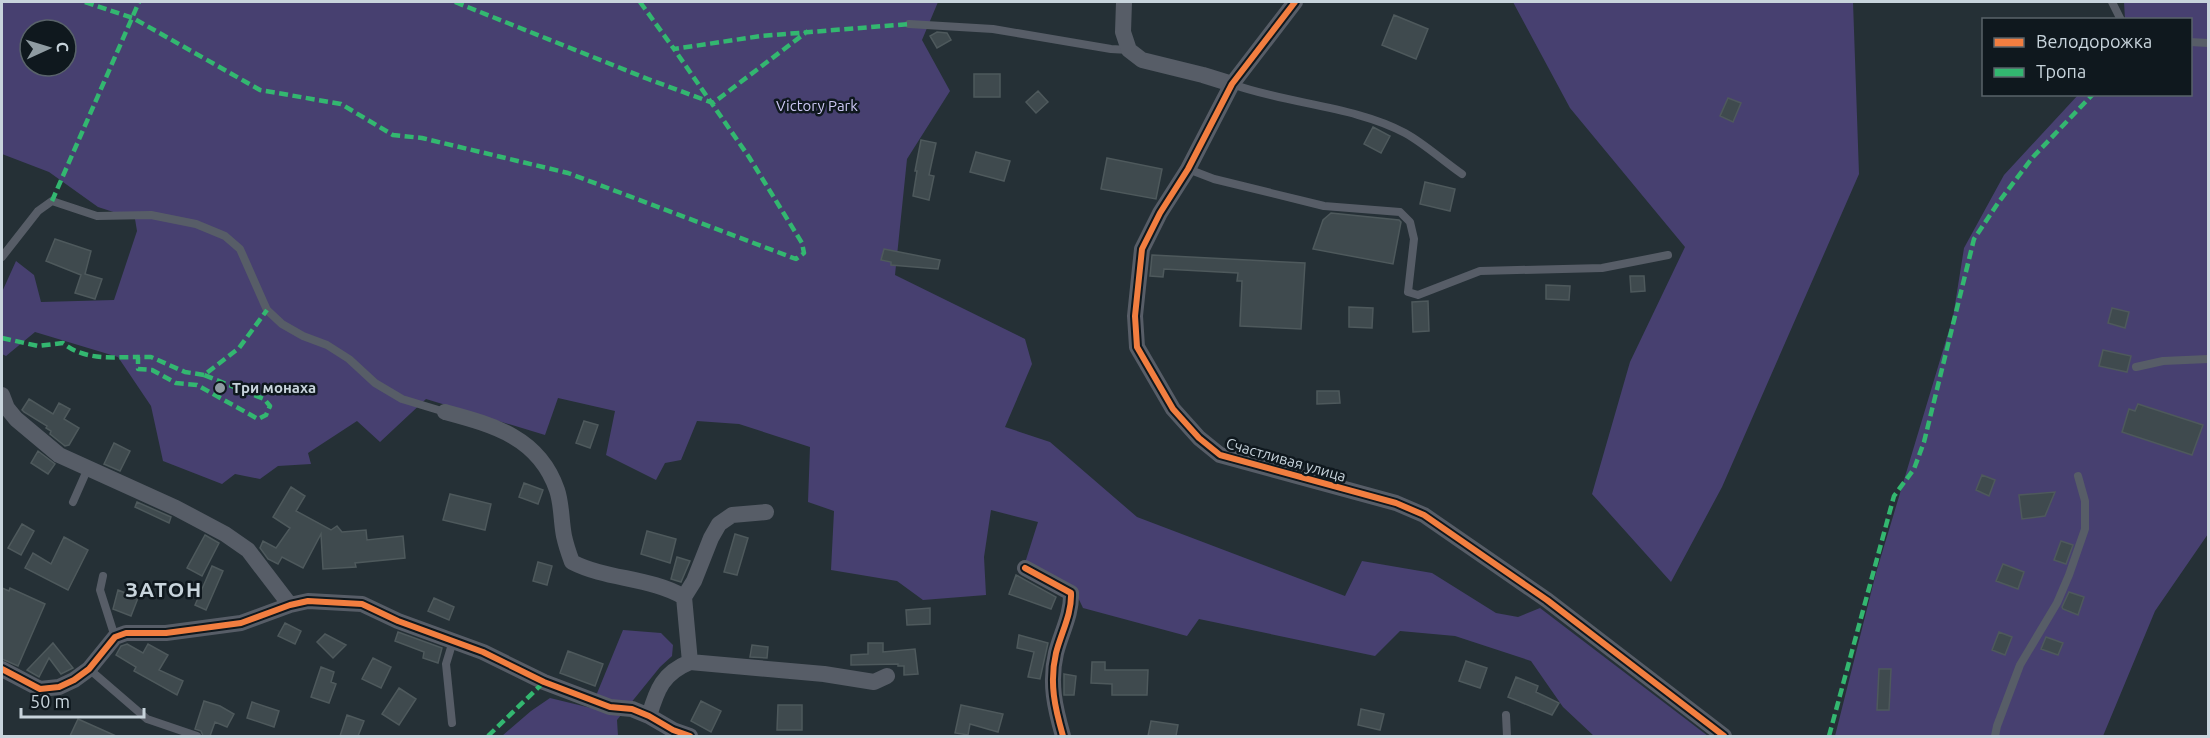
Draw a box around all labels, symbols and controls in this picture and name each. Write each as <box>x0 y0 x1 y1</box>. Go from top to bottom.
north arrow <box>18 18 78 78</box>
legend <box>1982 18 2192 96</box>
text: Велодорожка <box>2036 31 2152 51</box>
text: С <box>54 41 72 53</box>
text: Тропа <box>2036 61 2086 81</box>
park label: Victory Park <box>776 97 858 114</box>
place label: Три монаха <box>232 379 316 396</box>
marker: Три монаха <box>213 381 227 395</box>
street label: Счастливая улица <box>1224 434 1348 485</box>
district label: ЗАТОН <box>125 577 203 601</box>
scale bar <box>21 681 144 719</box>
text: 50 m <box>30 691 70 711</box>

